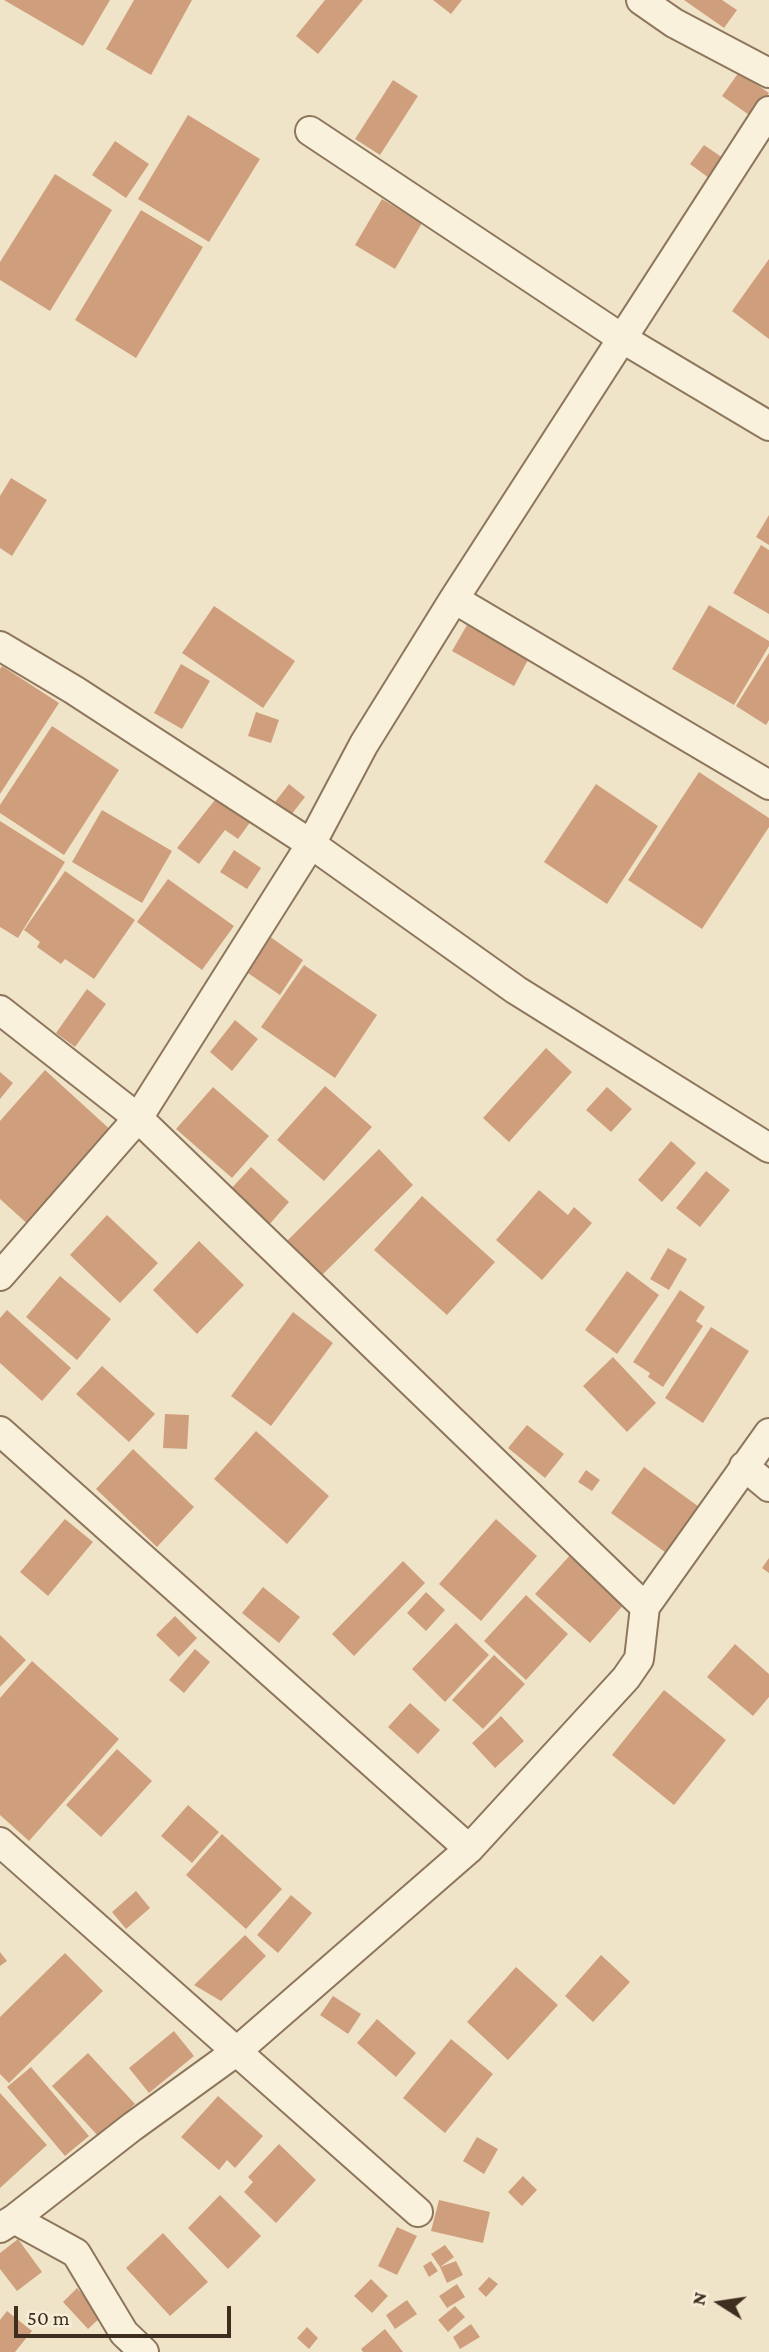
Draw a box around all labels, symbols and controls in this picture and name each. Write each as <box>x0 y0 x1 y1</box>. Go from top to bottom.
north arrow <box>685 2268 755 2338</box>
text: N <box>687 2290 711 2307</box>
scale bar <box>18 2292 234 2336</box>
text: 50 m <box>27 2306 70 2330</box>

